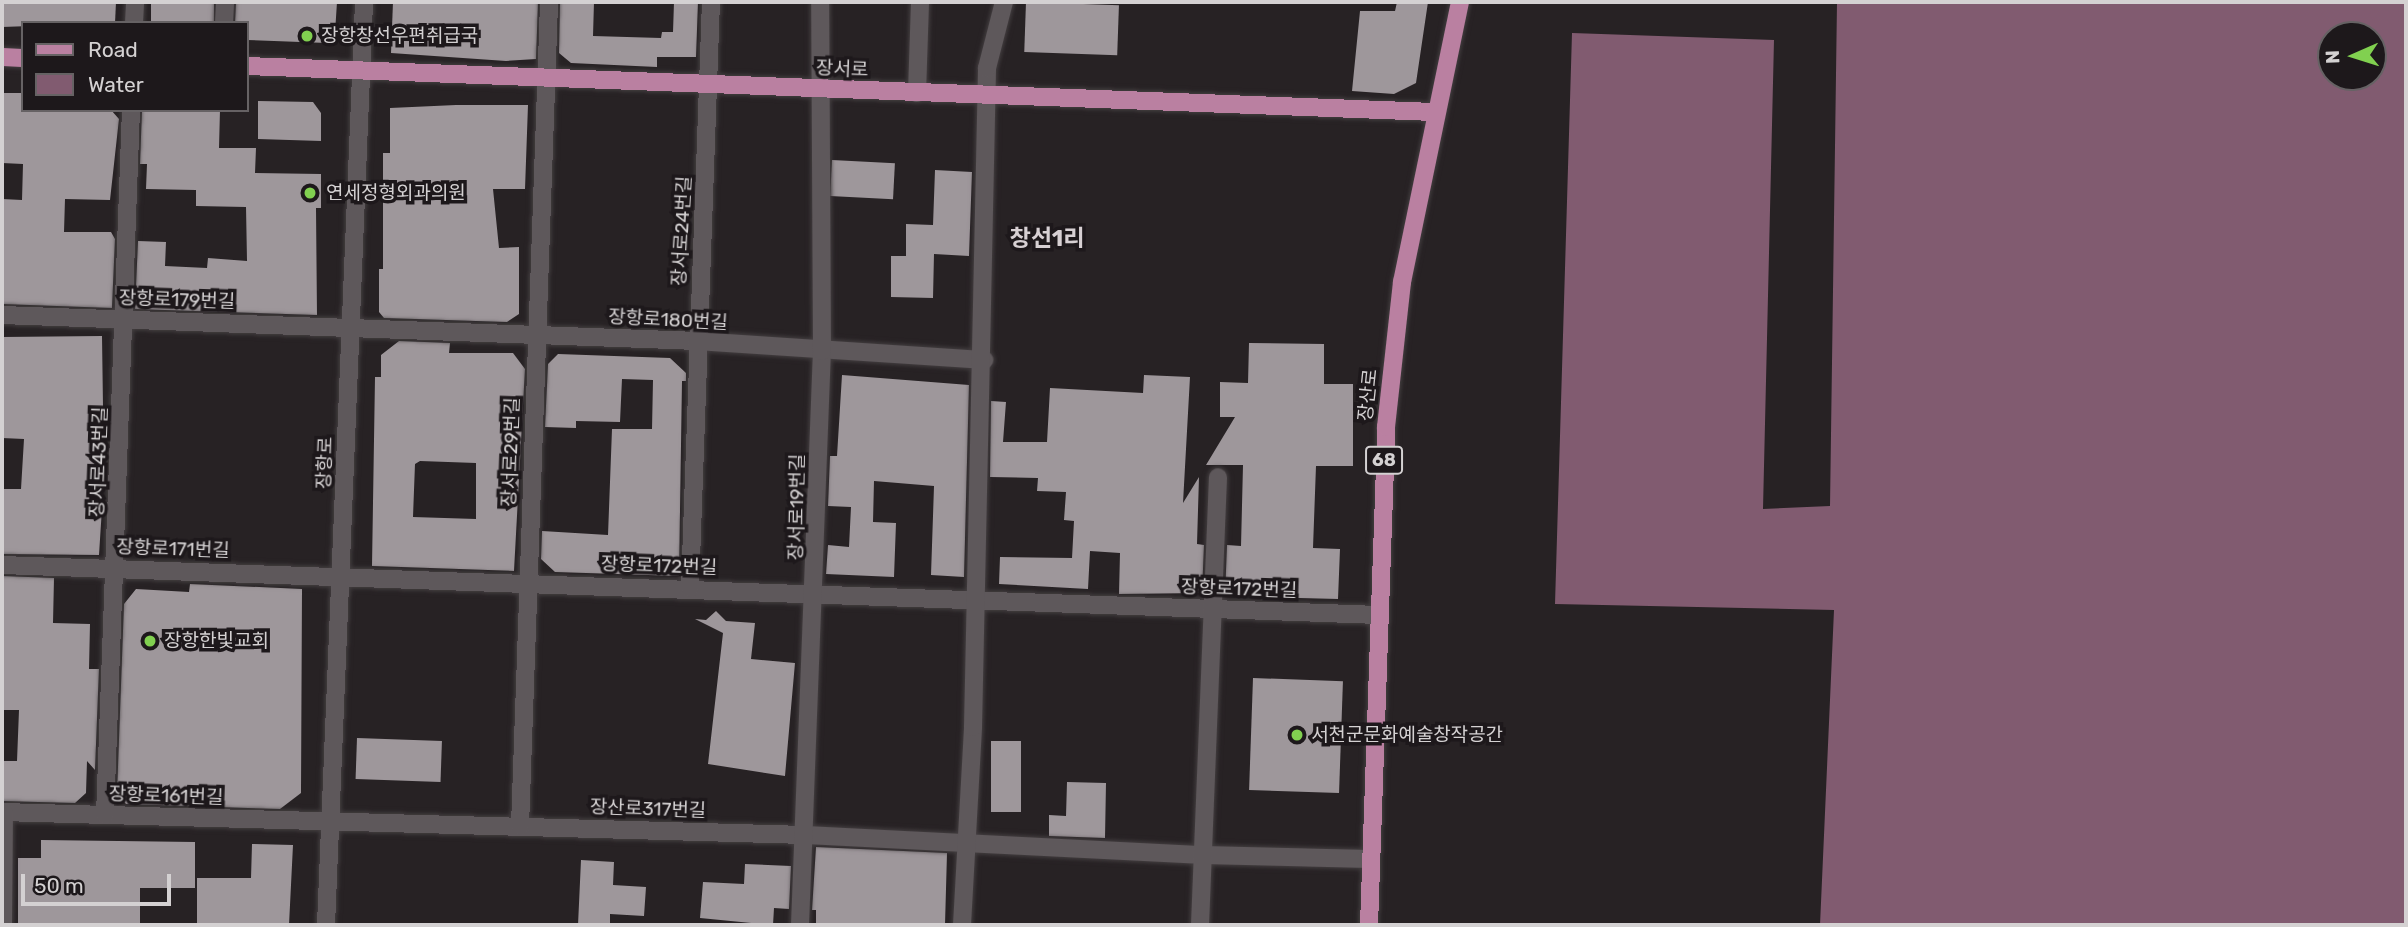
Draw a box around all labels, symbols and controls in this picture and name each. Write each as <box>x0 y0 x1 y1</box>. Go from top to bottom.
legend <box>21 21 248 112</box>
north arrow <box>2317 21 2387 91</box>
place label: 장항창선우편취급국 <box>321 25 478 47</box>
marker: 장항창선우편취급국 <box>299 28 315 44</box>
text: Road <box>88 37 138 62</box>
text: N <box>2321 50 2344 64</box>
street label: 장서로 <box>815 57 869 81</box>
text: Water <box>88 72 144 97</box>
street label: 장서로24번길 <box>668 175 696 287</box>
place label: 연세정형외과의원 <box>326 182 466 204</box>
marker: 연세정형외과의원 <box>300 183 320 203</box>
district label: 창선1리 <box>1010 224 1084 252</box>
street label: 장항로179번길 <box>118 287 236 313</box>
street label: 장항로180번길 <box>608 305 728 335</box>
street label: 장산로 <box>1354 368 1382 422</box>
street label: 장서로29번길 <box>498 397 524 507</box>
street label: 장서로43번길 <box>86 406 112 518</box>
street label: 장항로 <box>313 436 337 490</box>
road number: 68 <box>1365 446 1403 474</box>
street label: 장서로19번길 <box>785 453 809 561</box>
street label: 장항로171번길 <box>116 536 230 562</box>
street label: 장항로172번길 <box>600 553 718 579</box>
street label: 장항로172번길 <box>1180 576 1298 602</box>
place label: 장항한빛교회 <box>164 630 269 652</box>
marker: 장항한빛교회 <box>142 633 158 649</box>
place label: 서천군문화예술창작공간 <box>1311 724 1503 746</box>
marker: 서천군문화예술창작공간 <box>1289 727 1305 743</box>
street label: 장항로161번길 <box>108 783 224 809</box>
street label: 장산로317번길 <box>589 796 707 822</box>
scale bar <box>24 860 175 904</box>
text: 50 m <box>34 873 84 898</box>

